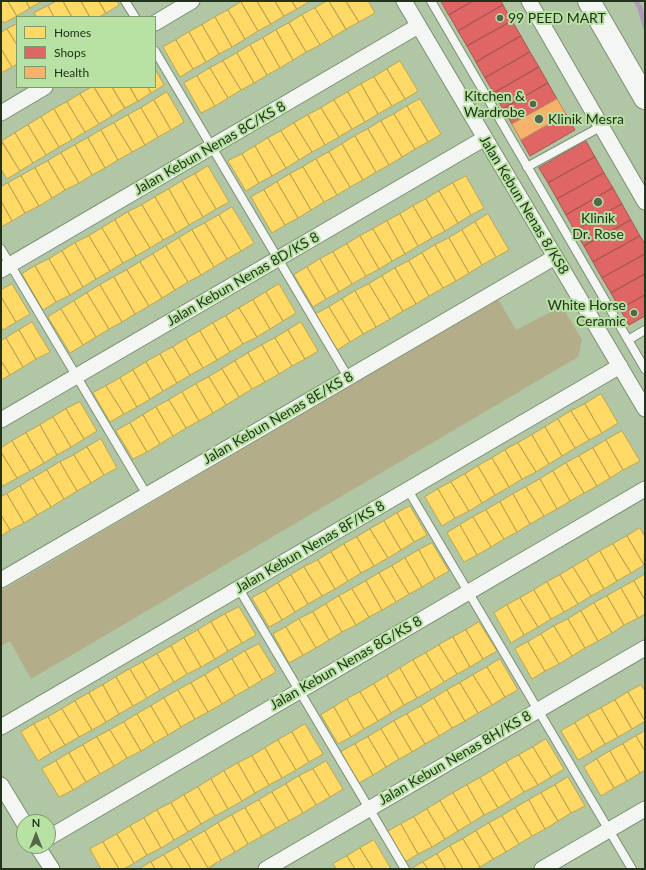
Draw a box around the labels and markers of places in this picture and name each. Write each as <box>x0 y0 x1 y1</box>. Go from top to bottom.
place label: 99 PEED MART <box>508 10 606 26</box>
marker: 99 PEED MART <box>495 13 505 23</box>
place label: Kitchen & Wardrobe <box>464 88 525 120</box>
marker: Kitchen & Wardrobe <box>528 99 538 109</box>
place label: Klinik Mesra <box>548 111 624 127</box>
marker: Klinik Mesra <box>533 113 545 125</box>
marker: Klinik Dr. Rose <box>592 196 604 208</box>
place label: Klinik Dr. Rose <box>572 210 624 242</box>
place label: White Horse Ceramic <box>548 297 626 330</box>
marker: White Horse Ceramic <box>629 308 639 318</box>

